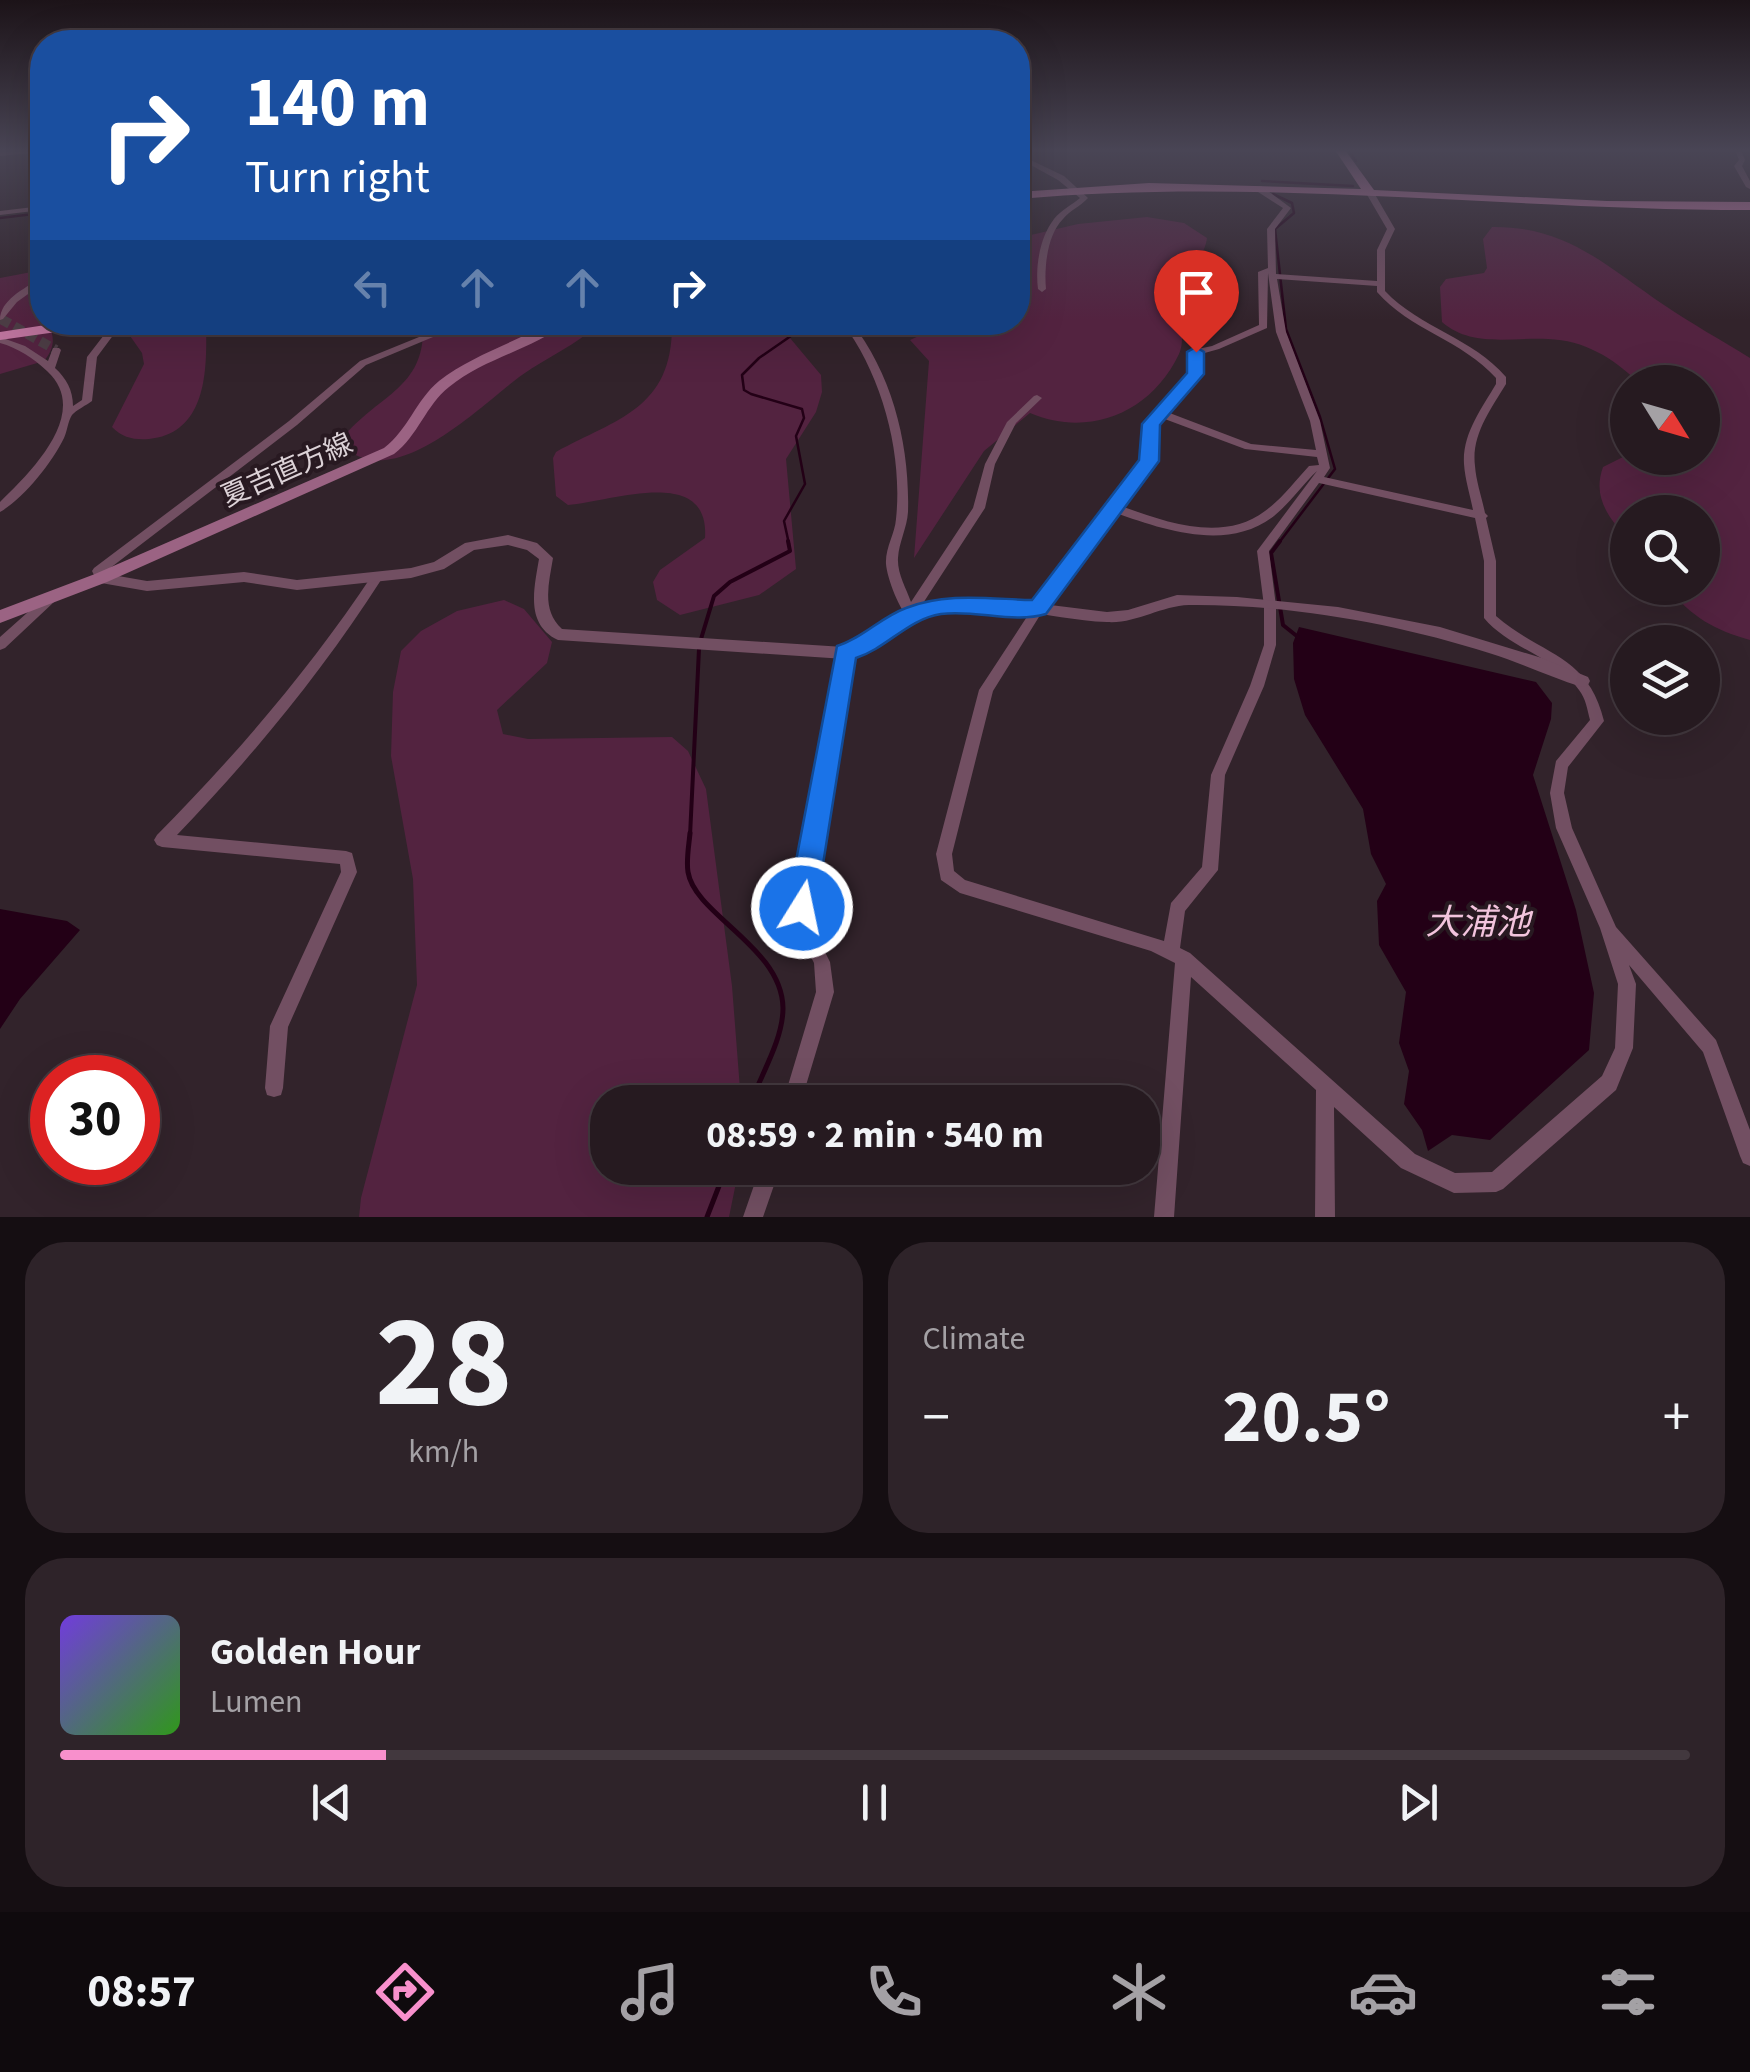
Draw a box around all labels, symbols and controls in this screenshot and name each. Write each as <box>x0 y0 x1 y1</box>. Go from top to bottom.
text: 140 m <box>245 53 430 153</box>
icon: right <box>80 70 210 200</box>
text: Turn right <box>245 146 430 210</box>
pin <box>1154 250 1239 353</box>
icon: left <box>345 260 400 315</box>
icon: ahead <box>450 260 505 315</box>
icon: ahead <box>555 260 610 315</box>
icon: right <box>660 260 715 315</box>
icon: arrive <box>1169 265 1224 320</box>
north arrow <box>1610 365 1720 475</box>
map controls <box>1610 365 1720 735</box>
street label: 夏吉直方線 <box>215 423 359 517</box>
button: search <box>1610 495 1720 605</box>
button: layers <box>1610 625 1720 735</box>
position arrow <box>750 856 854 960</box>
water label: 大浦池 <box>1425 898 1533 948</box>
speed limit sign: 30 <box>30 1055 160 1185</box>
text: 08:59 · 2 min · 540 m <box>706 1108 1044 1162</box>
text: 28 <box>375 1271 512 1456</box>
text: Climate <box>923 1316 1025 1362</box>
text: 20.5° <box>1222 1364 1391 1471</box>
text: − <box>923 1379 950 1457</box>
text: + <box>1663 1379 1690 1457</box>
text: km/h <box>408 1429 479 1475</box>
text: Golden Hour <box>210 1625 420 1679</box>
text: Lumen <box>210 1679 303 1725</box>
icon: previous <box>304 1775 359 1830</box>
icon: pause <box>847 1775 902 1830</box>
icon: next <box>1391 1775 1446 1830</box>
icon: directions <box>370 1957 440 2027</box>
icon: music <box>615 1957 685 2027</box>
icon: phone <box>859 1957 929 2027</box>
icon: climate <box>1104 1957 1174 2027</box>
icon: car <box>1348 1957 1418 2027</box>
icon: filters <box>1593 1957 1663 2027</box>
text: 08:57 <box>87 1960 196 2024</box>

